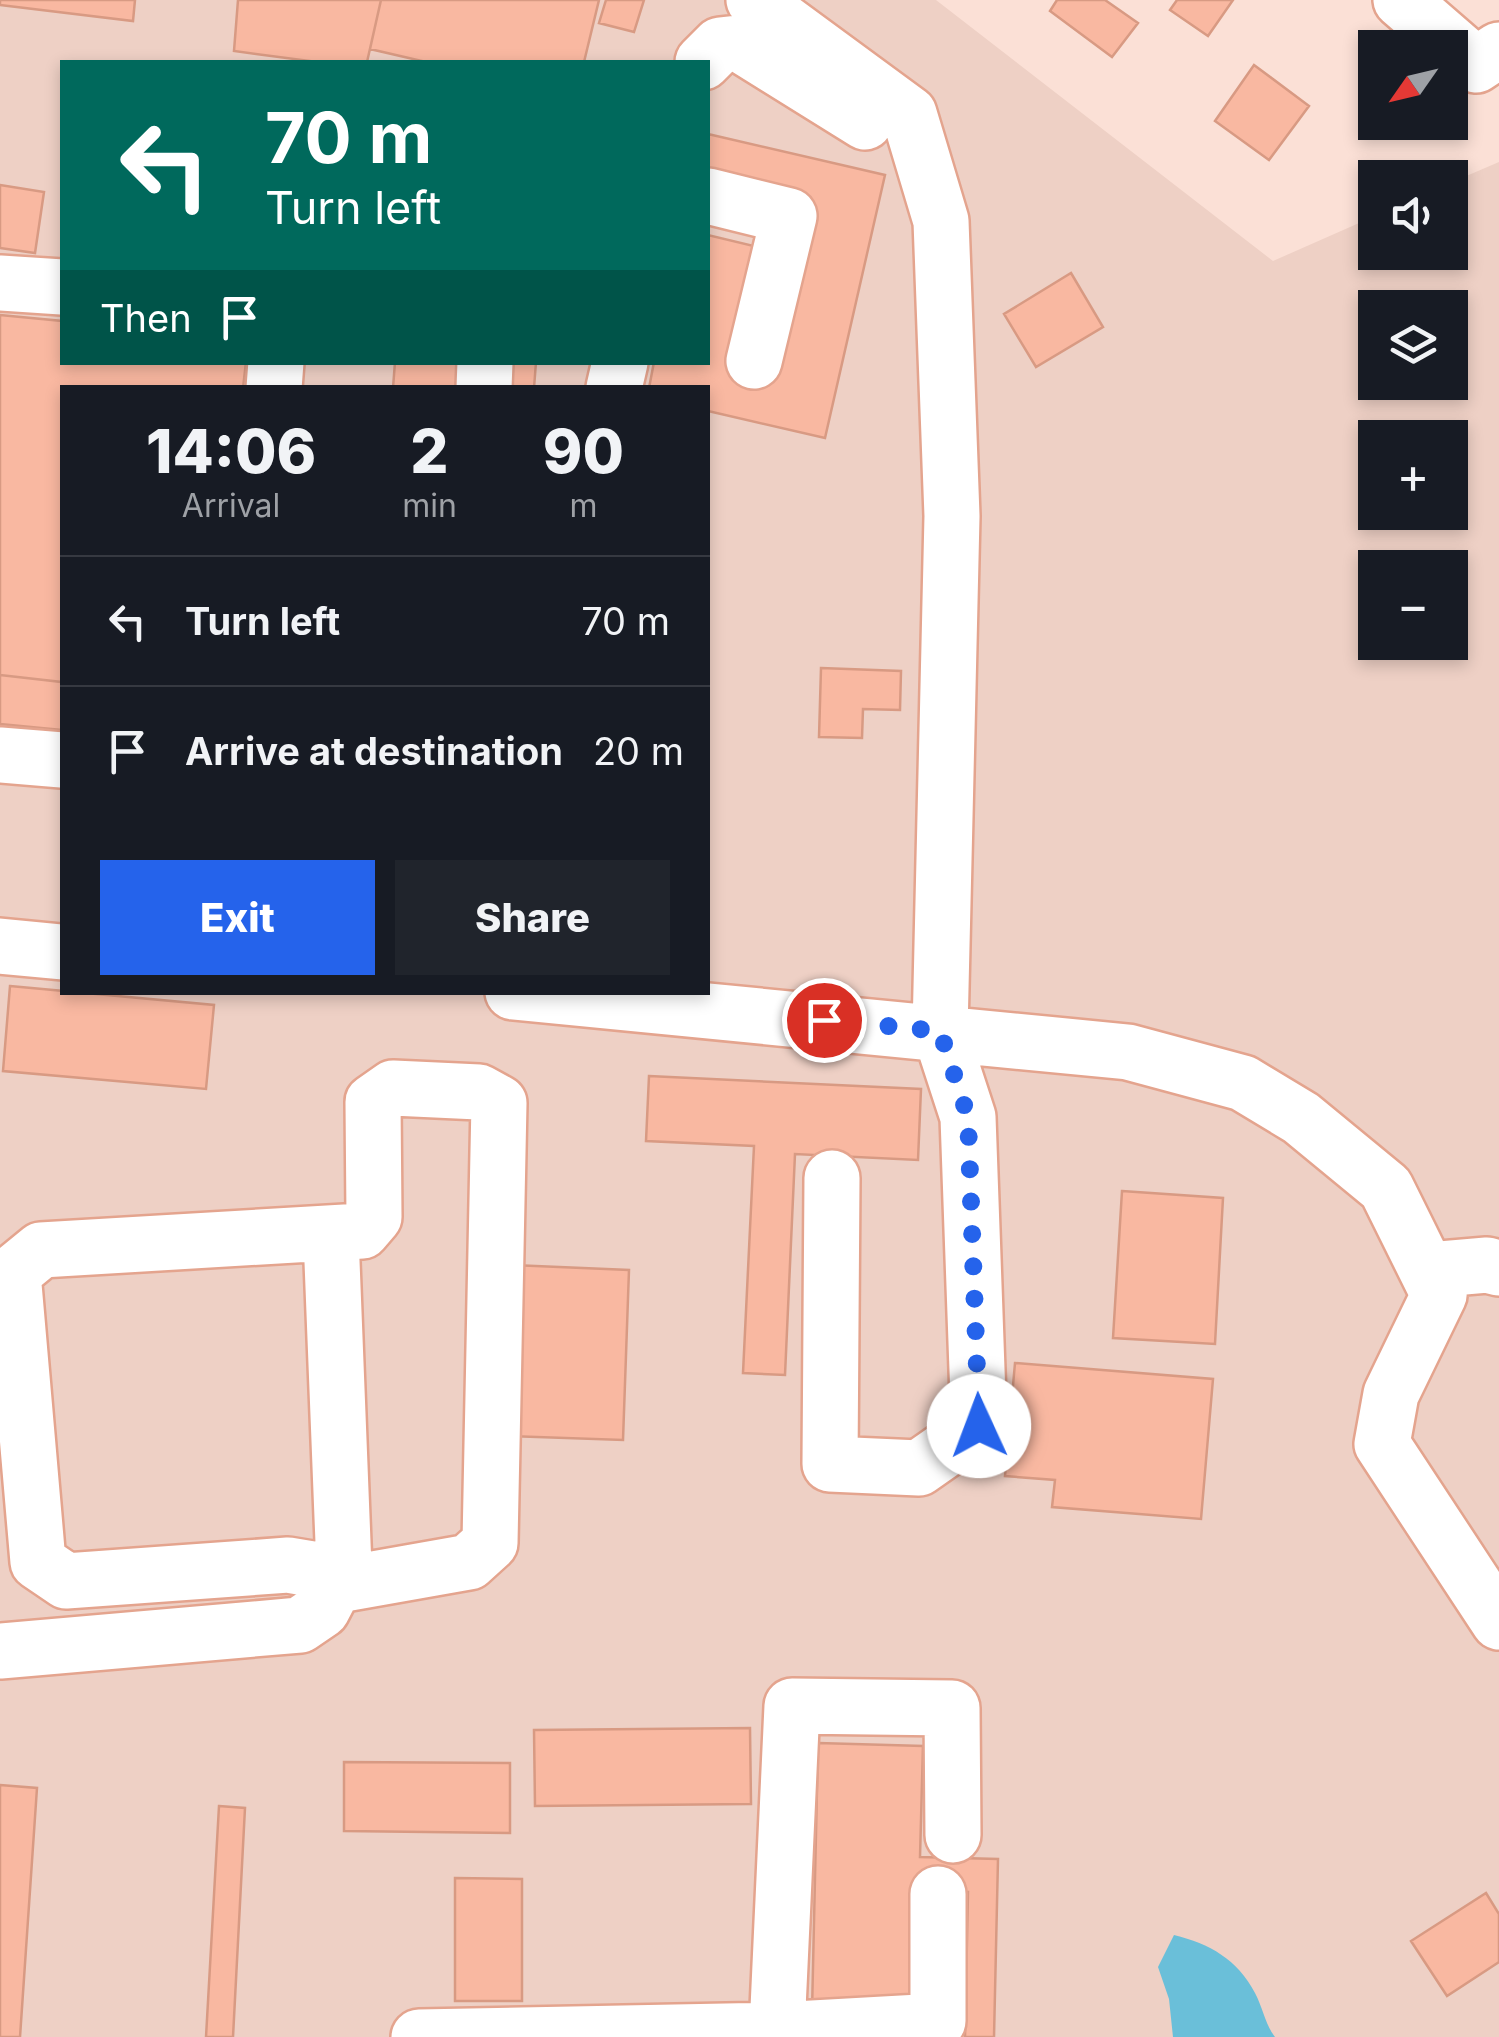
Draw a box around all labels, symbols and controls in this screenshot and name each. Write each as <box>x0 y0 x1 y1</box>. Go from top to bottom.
north arrow <box>1358 30 1468 140</box>
map controls <box>1358 30 1468 660</box>
text: 70 m <box>265 95 432 180</box>
icon: left <box>100 100 230 230</box>
button: sound <box>1358 160 1468 270</box>
text: Turn left <box>265 180 441 235</box>
icon: arrive <box>212 290 267 345</box>
button: layers <box>1358 290 1468 400</box>
text: Then <box>100 295 192 341</box>
text: 14:06 <box>146 415 316 487</box>
text: 2 <box>410 415 449 487</box>
text: 90 <box>543 415 624 487</box>
button: + <box>1358 420 1468 530</box>
text: Arrival <box>182 486 280 525</box>
text: min <box>402 486 457 525</box>
text: m <box>569 486 597 525</box>
button: − <box>1358 550 1468 660</box>
icon: left <box>100 594 155 649</box>
text: Turn left <box>185 598 340 644</box>
text: 70 m <box>581 598 670 644</box>
icon: arrive <box>100 724 155 779</box>
text: Arrive at destination <box>185 728 563 774</box>
text: 20 m <box>593 728 684 774</box>
button: Exit <box>100 860 375 975</box>
button: Share <box>395 860 670 975</box>
pin <box>782 978 867 1063</box>
icon: arrive <box>797 993 852 1048</box>
position arrow <box>927 1374 1031 1478</box>

